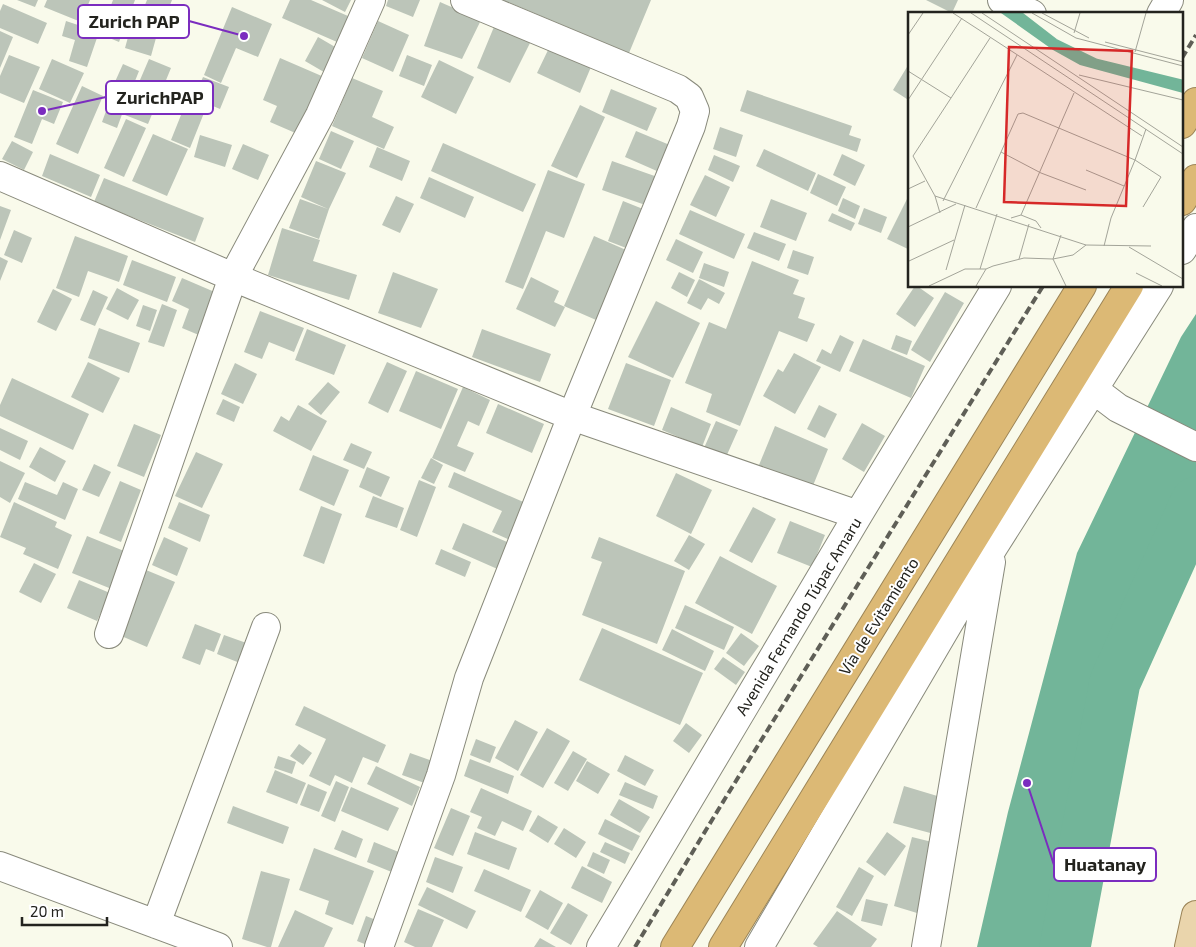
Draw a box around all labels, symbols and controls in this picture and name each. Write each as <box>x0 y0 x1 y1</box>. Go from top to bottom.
callout: Zurich PAP <box>78 5 189 38</box>
text: Zurich PAP <box>88 10 180 32</box>
inset map <box>908 12 1184 288</box>
callout: ZurichPAP <box>106 81 213 114</box>
text: ZurichPAP <box>116 86 204 108</box>
street label: Avenida Fernando Túpac Amaru <box>731 513 865 719</box>
street label: Vía de Evitamiento <box>834 554 922 678</box>
callout: Huatanay <box>1054 848 1156 881</box>
text: Huatanay <box>1064 853 1147 875</box>
scale bar <box>22 894 108 926</box>
text: 20 m <box>30 902 64 920</box>

